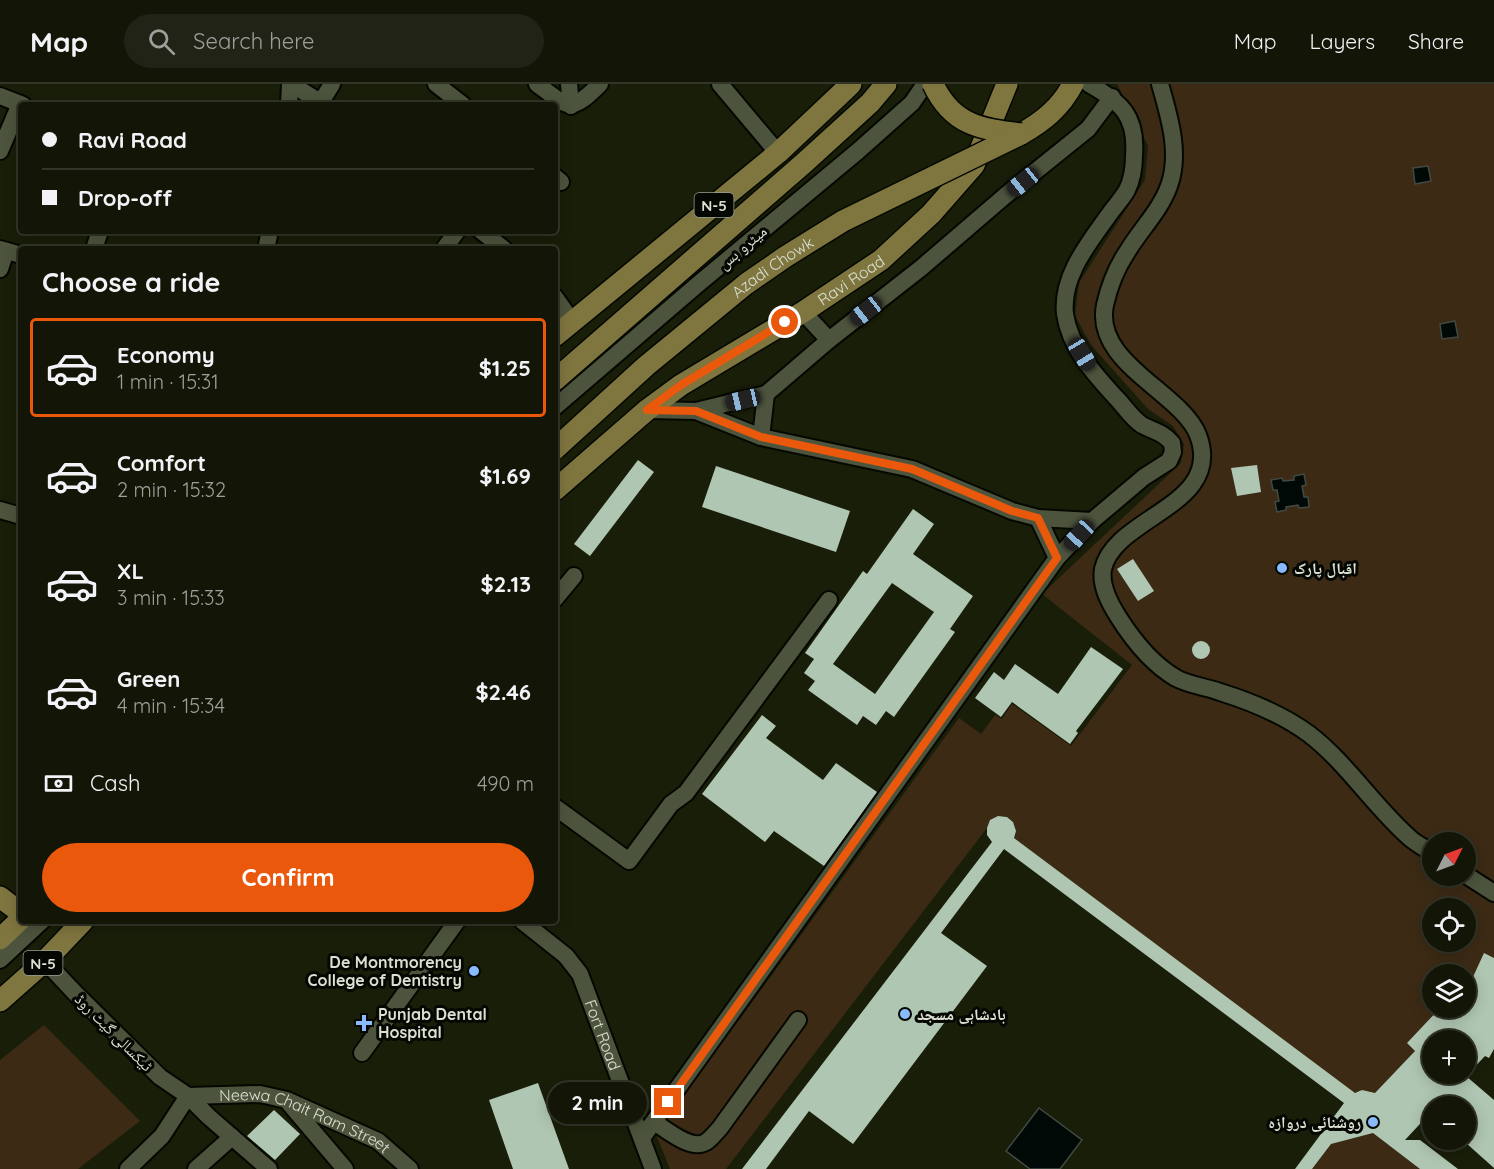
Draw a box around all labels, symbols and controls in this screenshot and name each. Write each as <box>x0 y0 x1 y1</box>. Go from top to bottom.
search box <box>124 14 544 68</box>
text: Map <box>30 24 88 59</box>
icon: search <box>145 25 178 58</box>
text: Search here <box>193 27 315 55</box>
text: Map <box>1234 28 1277 54</box>
text: Layers <box>1310 28 1375 54</box>
text: Share <box>1408 28 1464 54</box>
text: Ravi Road <box>78 126 187 154</box>
car <box>1003 164 1043 200</box>
text: Drop-off <box>78 184 172 212</box>
road number: N-5 <box>694 193 734 217</box>
street label: میٹرو بس <box>713 221 771 274</box>
street label: Azadi Chowk <box>727 232 817 302</box>
street label: Ravi Road <box>814 251 888 309</box>
text: Choose a ride <box>42 265 220 299</box>
car <box>846 293 886 329</box>
route start <box>771 308 798 335</box>
car <box>1065 334 1099 374</box>
icon: car <box>45 341 99 395</box>
text: Economy <box>117 341 215 369</box>
text: $1.25 <box>479 354 531 382</box>
text: 1 min · 15:31 <box>117 369 219 394</box>
car <box>723 387 763 413</box>
icon: car <box>45 449 99 503</box>
text: Comfort <box>117 449 206 477</box>
text: $1.69 <box>479 462 531 490</box>
text: 2 min · 15:32 <box>117 477 226 502</box>
car <box>1060 516 1098 554</box>
icon: car <box>45 557 99 611</box>
text: XL <box>117 557 144 585</box>
place label: اقبال پارک <box>1294 558 1357 578</box>
marker: اقبال پارک <box>1275 561 1289 575</box>
text: $2.13 <box>481 570 531 598</box>
text: 3 min · 15:33 <box>117 585 225 610</box>
icon: car <box>45 665 99 719</box>
text: Green <box>117 665 180 693</box>
text: $2.46 <box>475 678 531 706</box>
text: 4 min · 15:34 <box>117 693 225 718</box>
icon: cash <box>42 767 75 800</box>
text: Cash <box>90 769 141 797</box>
text: 490 m <box>477 771 534 796</box>
north arrow <box>1422 832 1476 886</box>
map controls <box>1422 832 1476 1150</box>
button: Confirm <box>42 843 534 912</box>
button: locate <box>1422 898 1476 952</box>
road number: N-5 <box>24 951 63 975</box>
place label: De Montmorency College of Dentistry <box>307 952 462 990</box>
marker: De Montmorency College of Dentistry <box>467 964 481 978</box>
button: layers <box>1422 964 1476 1018</box>
street label: ٹیکسالی گیٹ روڈ <box>70 989 157 1076</box>
street label: Fort Road <box>580 997 625 1073</box>
place label: Punjab Dental Hospital <box>378 1004 487 1042</box>
place label: بادشاہی مسجد <box>917 1004 1006 1024</box>
marker: بادشاہی مسجد <box>898 1007 912 1021</box>
marker: Punjab Dental Hospital <box>355 1014 373 1032</box>
button: + <box>1422 1030 1476 1084</box>
callout: 2 min <box>548 1081 647 1123</box>
street label: Neewa Chait Ram Street <box>219 1084 395 1157</box>
route end <box>654 1088 681 1115</box>
text: 2 min <box>571 1090 624 1115</box>
button: − <box>1422 1096 1476 1150</box>
place label: روشنائی دروازہ <box>1268 1112 1361 1132</box>
marker: روشنائی دروازہ <box>1366 1115 1380 1129</box>

